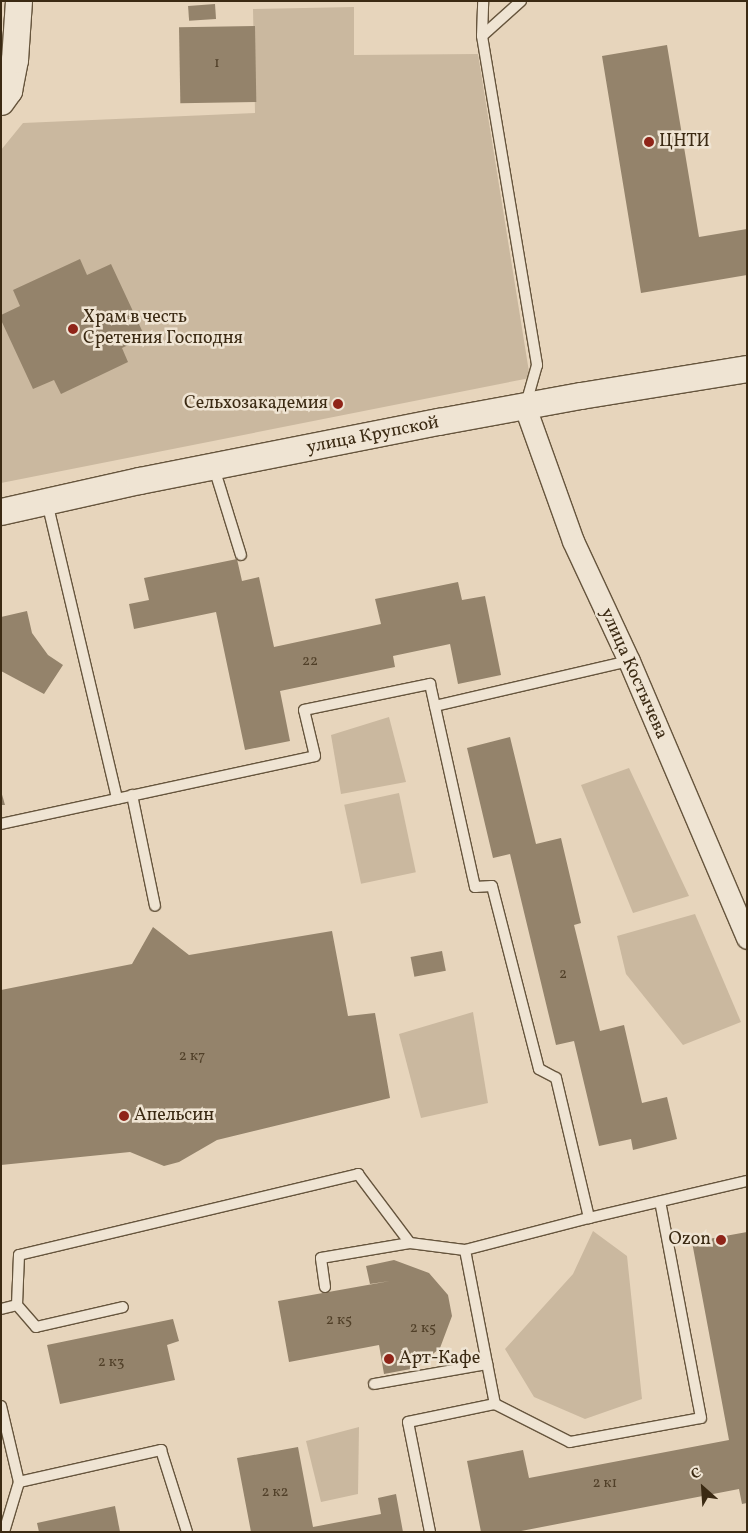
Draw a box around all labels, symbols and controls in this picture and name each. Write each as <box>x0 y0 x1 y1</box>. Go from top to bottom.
house number: 1 <box>214 55 220 73</box>
place label: ЦНТИ <box>659 131 710 153</box>
marker: ЦНТИ <box>643 136 655 148</box>
place label: Храм в честь Сретения Господня <box>83 308 243 350</box>
marker: Храм в честь Сретения Господня <box>67 323 79 335</box>
place label: Сельхозакадемия <box>184 393 328 415</box>
marker: Сельхозакадемия <box>332 398 344 410</box>
street label: улица Крупской <box>305 413 441 459</box>
street label: улица Костычева <box>594 605 672 743</box>
house number: 22 <box>302 653 318 671</box>
house number: 2 <box>559 966 567 984</box>
house number: 2 к7 <box>179 1048 205 1066</box>
place label: Апельсин <box>134 1105 214 1127</box>
marker: Апельсин <box>118 1110 130 1122</box>
place label: Ozon <box>669 1229 711 1251</box>
marker: Ozon <box>715 1234 727 1246</box>
house number: 2 к5 <box>326 1312 352 1330</box>
house number: 2 к5 <box>410 1320 436 1338</box>
place label: Арт-Кафе <box>399 1348 480 1370</box>
marker: Арт-Кафе <box>383 1353 395 1365</box>
house number: 2 к3 <box>98 1354 124 1372</box>
north arrow <box>678 1463 728 1513</box>
text: С <box>688 1464 704 1485</box>
house number: 2 к1 <box>593 1475 617 1493</box>
house number: 2 к2 <box>261 1484 289 1502</box>

